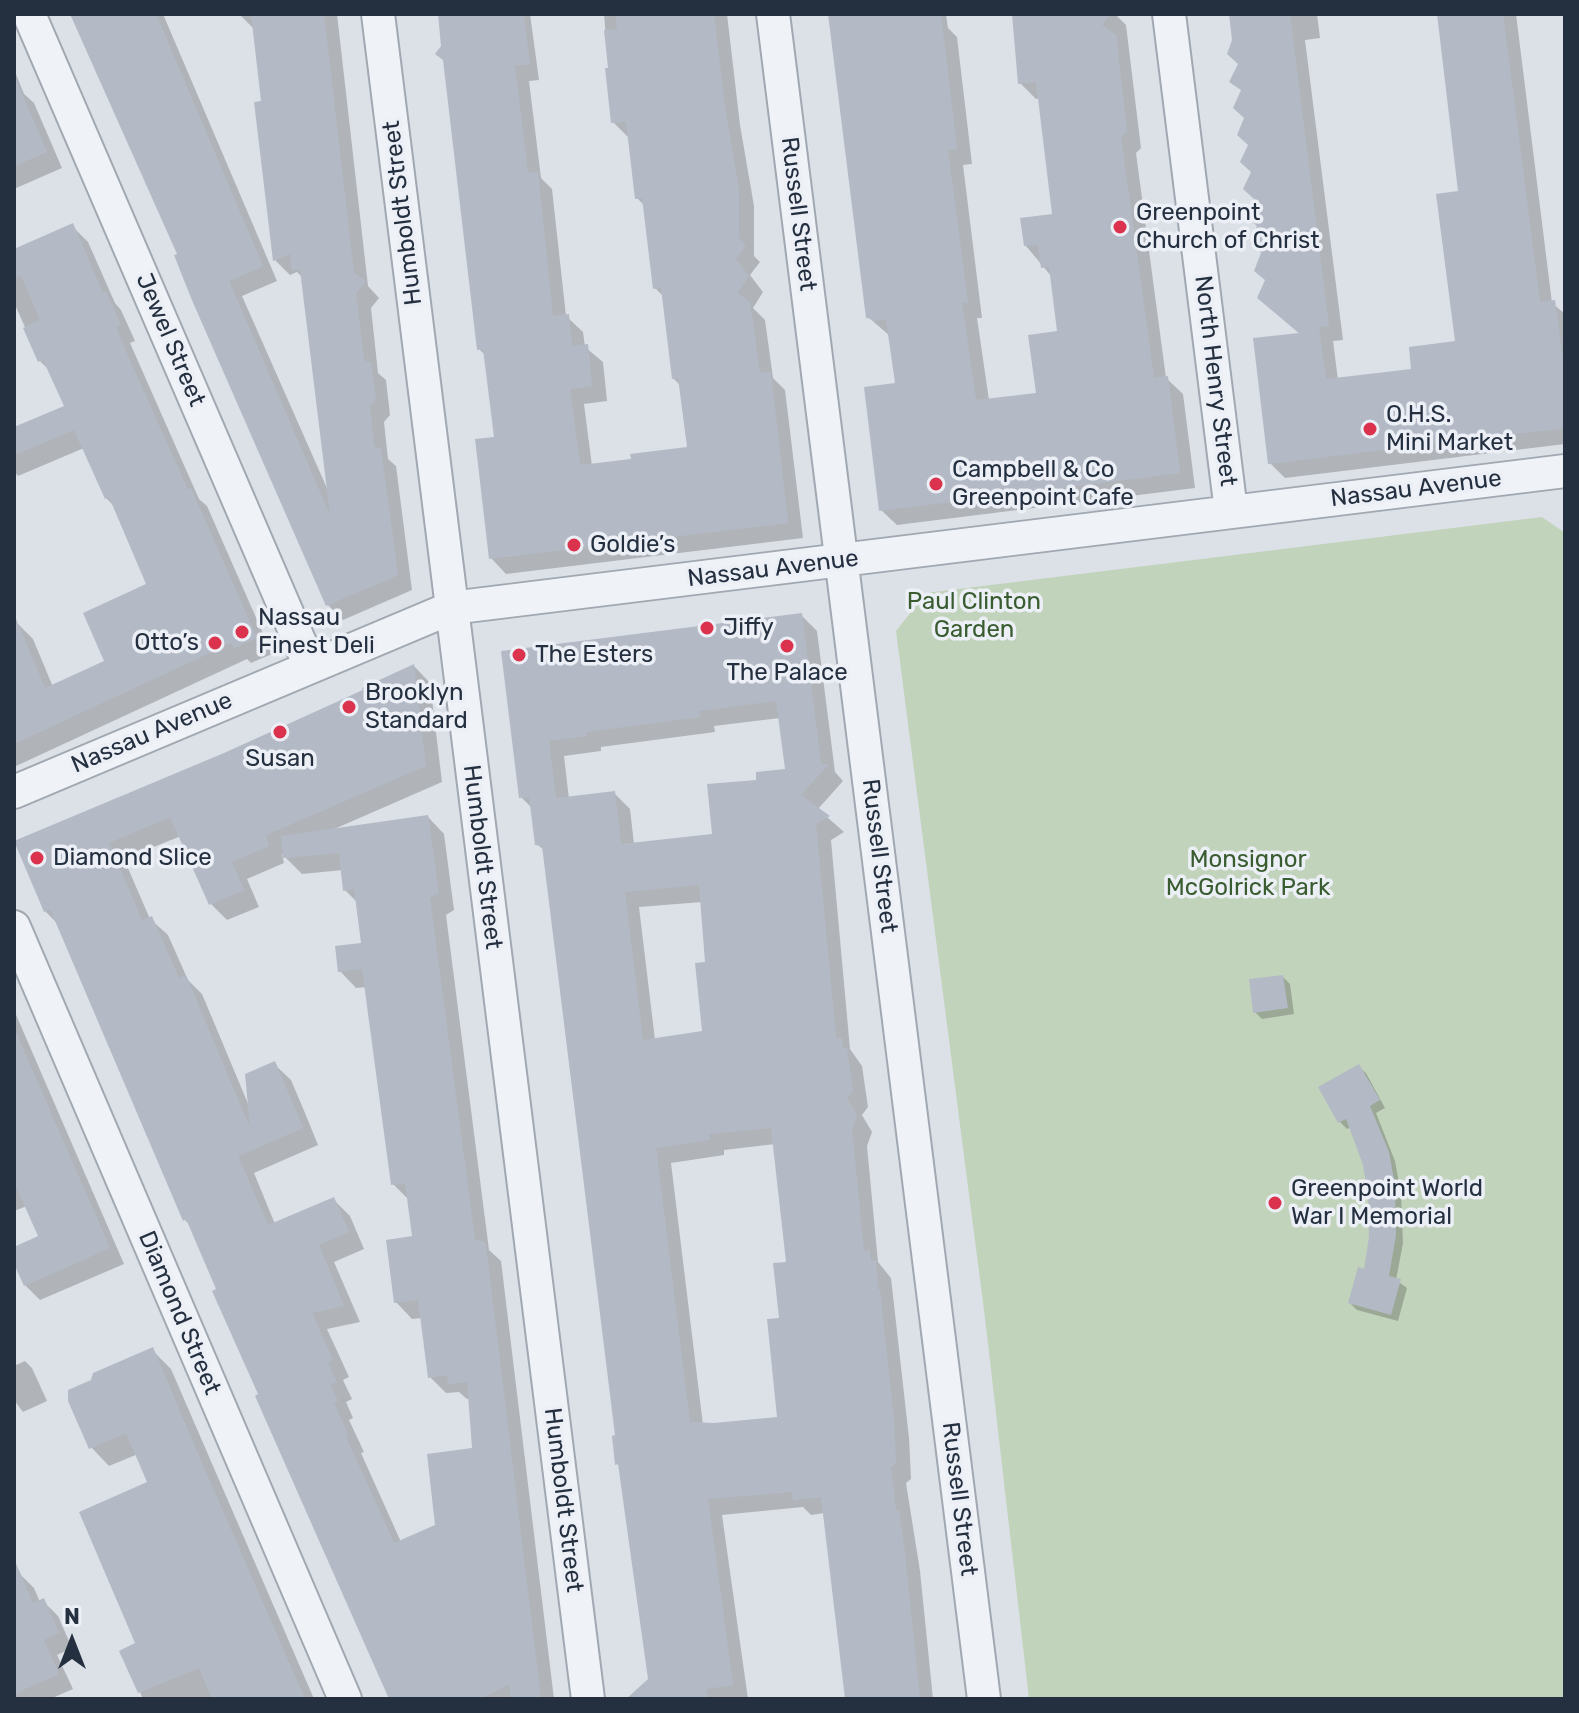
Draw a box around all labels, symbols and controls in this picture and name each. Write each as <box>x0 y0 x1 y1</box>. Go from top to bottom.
street label: Humboldt Street <box>377 119 429 307</box>
street label: Russell Street <box>774 135 822 293</box>
place label: Greenpoint Church of Christ <box>1136 199 1320 255</box>
marker: Greenpoint Church of Christ <box>1111 218 1129 236</box>
street label: Jewel Street <box>129 269 211 411</box>
street label: North Henry Street <box>1188 274 1242 488</box>
place label: O.H.S. Mini Market <box>1386 401 1513 457</box>
marker: O.H.S. Mini Market <box>1361 420 1379 438</box>
place label: Campbell & Co Greenpoint Cafe <box>952 456 1134 512</box>
street label: Nassau Avenue <box>1329 464 1503 514</box>
marker: Campbell & Co Greenpoint Cafe <box>927 475 945 493</box>
place label: Goldie’s <box>590 531 676 559</box>
marker: Goldie’s <box>565 536 583 554</box>
street label: Nassau Avenue <box>686 544 860 594</box>
park label: Paul Clinton Garden <box>907 588 1041 644</box>
place label: Nassau Finest Deli <box>258 604 375 660</box>
place label: Jiffy <box>723 614 774 642</box>
marker: Jiffy <box>698 619 716 637</box>
marker: Nassau Finest Deli <box>233 623 251 641</box>
place label: Otto’s <box>134 629 199 657</box>
marker: Otto’s <box>206 634 224 652</box>
marker: The Palace <box>778 637 796 655</box>
place label: The Esters <box>535 641 653 669</box>
marker: The Esters <box>510 646 528 664</box>
place label: The Palace <box>726 659 848 687</box>
place label: Brooklyn Standard <box>365 679 468 735</box>
street label: Nassau Avenue <box>67 686 237 780</box>
marker: Brooklyn Standard <box>340 698 358 716</box>
marker: Susan <box>271 723 289 741</box>
place label: Susan <box>245 745 315 773</box>
street label: Humboldt Street <box>456 763 508 951</box>
street label: Russell Street <box>855 777 903 935</box>
place label: Diamond Slice <box>53 844 212 872</box>
park label: Monsignor McGolrick Park <box>1166 846 1330 902</box>
marker: Diamond Slice <box>28 849 46 867</box>
place label: Greenpoint World War I Memorial <box>1291 1175 1483 1231</box>
marker: Greenpoint World War I Memorial <box>1266 1194 1284 1212</box>
street label: Diamond Street <box>132 1227 226 1399</box>
street label: Humboldt Street <box>537 1406 589 1594</box>
street label: Russell Street <box>935 1420 983 1578</box>
north arrow <box>32 1601 112 1681</box>
text: N <box>64 1603 80 1630</box>

